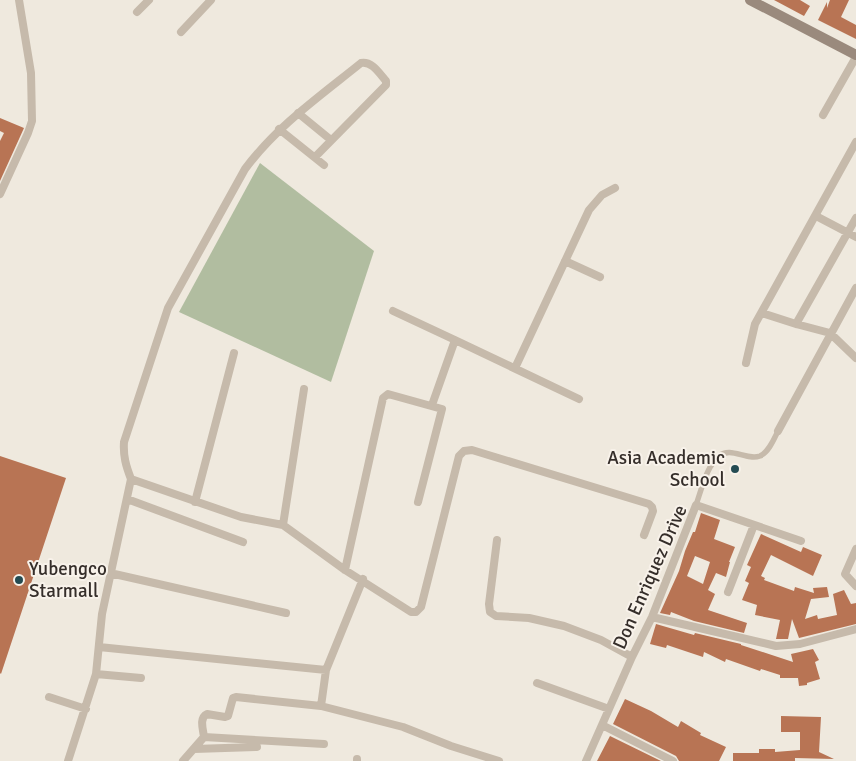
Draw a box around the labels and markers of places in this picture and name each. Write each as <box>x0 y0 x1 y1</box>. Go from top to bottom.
place label: Asia Academic School <box>607 446 725 492</box>
marker: Asia Academic School <box>729 463 741 475</box>
place label: Yubengco Starmall <box>29 557 107 603</box>
marker: Yubengco Starmall <box>13 574 25 586</box>

